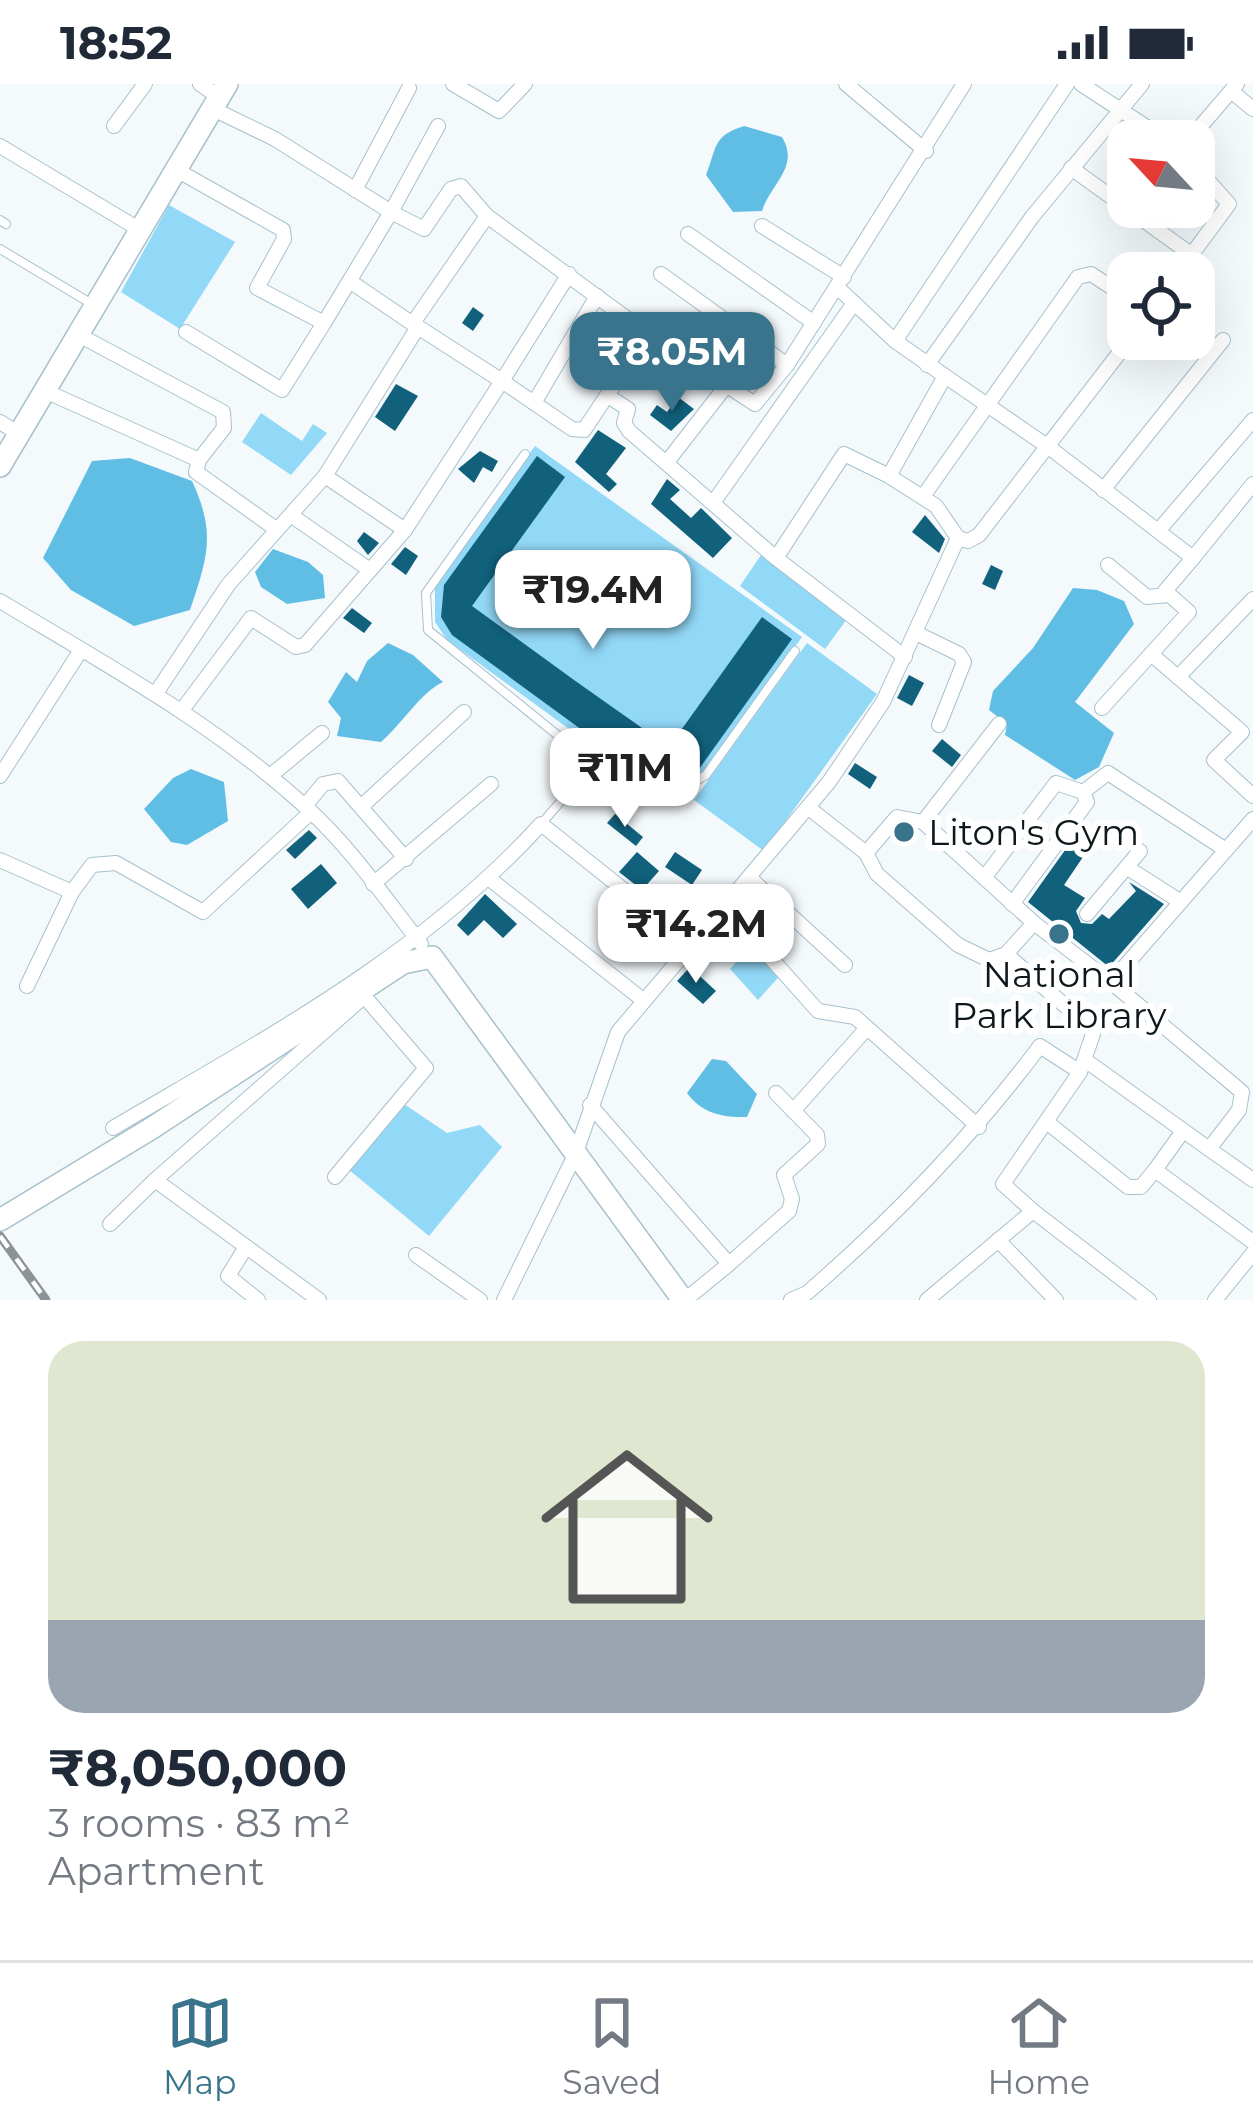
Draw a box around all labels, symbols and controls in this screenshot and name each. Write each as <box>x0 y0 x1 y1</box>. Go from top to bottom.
text: 18:52 <box>60 15 172 70</box>
north arrow <box>1107 120 1215 228</box>
map controls <box>1107 120 1215 360</box>
button: locate <box>1107 252 1215 360</box>
pin: ₹8.05M <box>574 312 770 414</box>
text: ₹8.05M <box>597 327 747 375</box>
pin: ₹19.4M <box>495 550 691 652</box>
text: ₹19.4M <box>522 565 664 613</box>
pin: ₹11M <box>554 728 696 830</box>
text: ₹11M <box>577 743 673 791</box>
place label: Liton's Gym <box>928 810 1139 854</box>
marker: Liton's Gym <box>891 819 917 845</box>
pin: ₹14.2M <box>598 884 794 986</box>
text: ₹14.2M <box>625 899 767 947</box>
marker: National Park Library <box>1046 921 1072 947</box>
place label: National Park Library <box>952 952 1167 1037</box>
icon: home <box>519 1419 735 1635</box>
text: ₹8,050,000 <box>48 1737 347 1799</box>
text: 3 rooms · 83 m² <box>48 1799 350 1847</box>
text: Apartment <box>48 1847 264 1895</box>
tab: Map <box>163 1990 236 2102</box>
tab: Saved <box>562 1990 662 2102</box>
tab: Home <box>988 1990 1090 2102</box>

